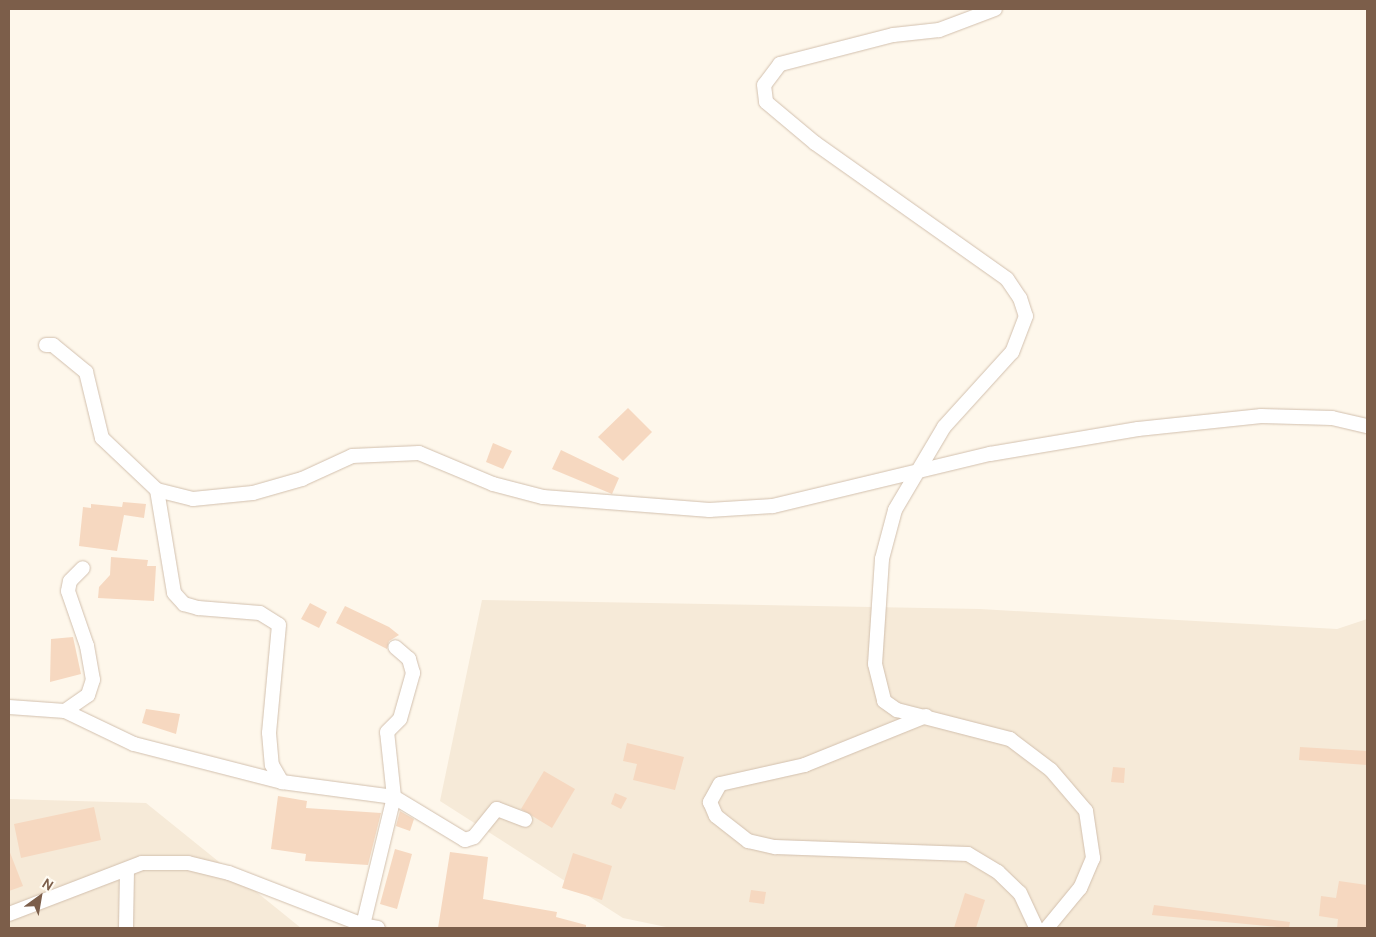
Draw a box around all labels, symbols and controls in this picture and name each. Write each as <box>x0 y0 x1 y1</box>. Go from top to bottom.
north arrow <box>15 872 65 922</box>
text: N <box>39 874 57 895</box>

